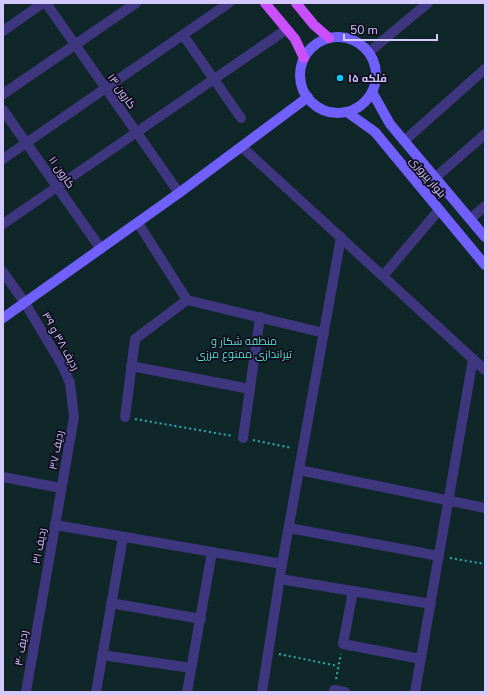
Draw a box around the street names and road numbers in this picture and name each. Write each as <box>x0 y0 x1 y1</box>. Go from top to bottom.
street label: کارون ۱۳ <box>104 71 139 112</box>
street label: کارون ۱۱ <box>45 153 78 191</box>
street label: بلوار پیروزی <box>406 154 449 201</box>
street label: ردیف ۳۸ و ۳۹ <box>38 309 83 373</box>
street label: ردیف ۳۷ <box>46 429 67 471</box>
street label: ردیف ۳۱ <box>29 527 50 565</box>
street label: ردیف ۳۰ <box>11 629 32 667</box>

